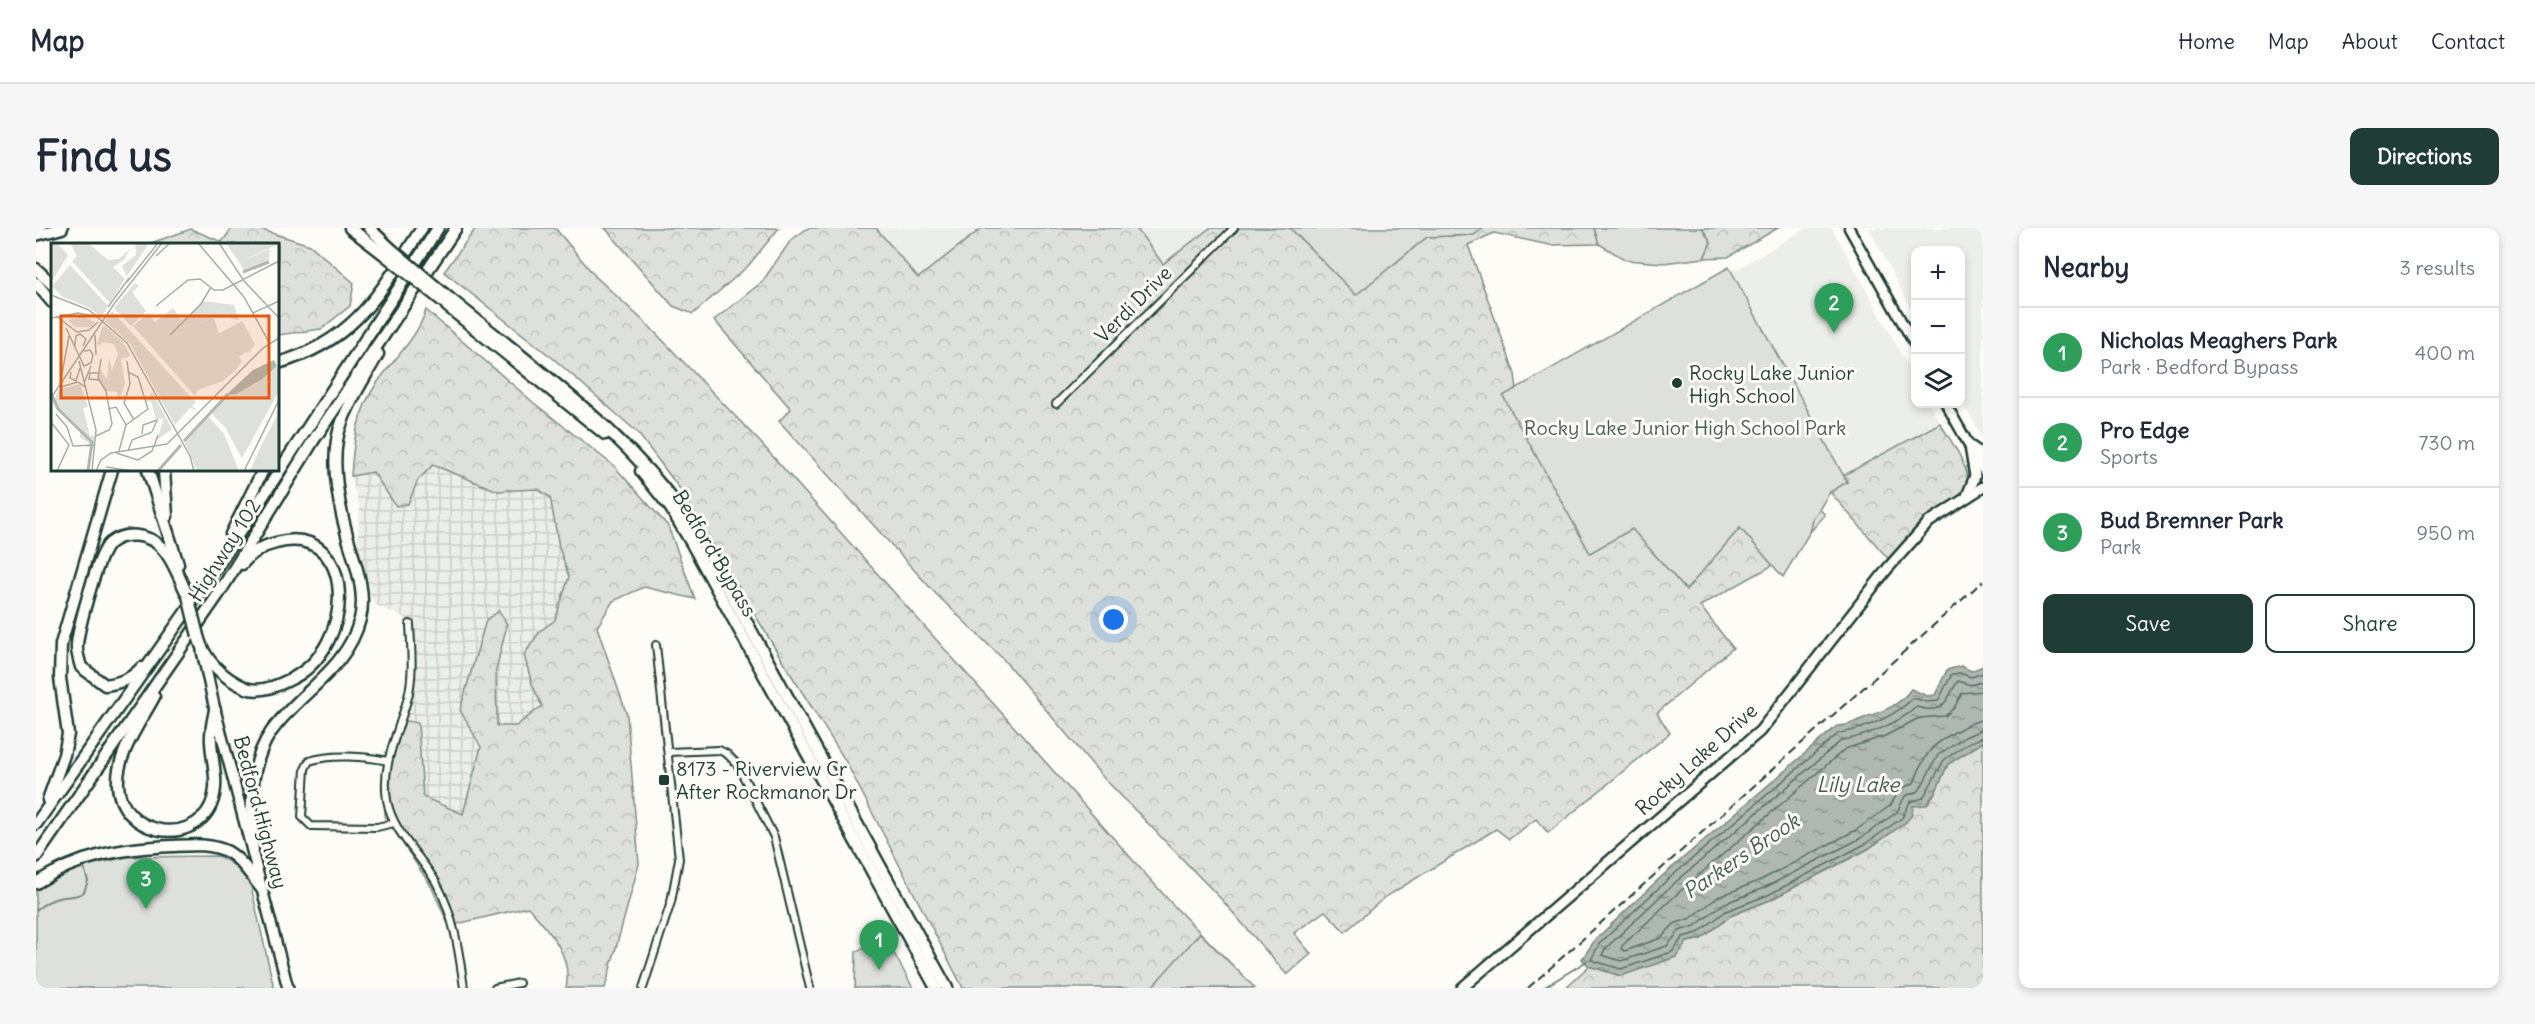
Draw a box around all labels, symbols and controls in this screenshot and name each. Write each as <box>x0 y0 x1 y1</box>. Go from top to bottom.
text: Map <box>30 23 84 59</box>
text: Home <box>2178 28 2235 55</box>
text: Map <box>2268 28 2309 55</box>
text: About <box>2342 28 2398 55</box>
text: Contact <box>2431 28 2505 55</box>
button: Directions <box>2350 128 2499 185</box>
text: Find us <box>36 130 172 182</box>
inset map <box>51 243 279 471</box>
map controls <box>1911 246 1965 408</box>
button: + <box>1911 246 1965 300</box>
text: Nearby <box>2043 251 2129 284</box>
text: 3 results <box>2399 255 2475 280</box>
street label: Verdi Drive <box>1089 260 1177 348</box>
pin: 2 <box>1814 284 1854 333</box>
button: − <box>1911 300 1965 354</box>
text: Nicholas Meaghers Park <box>2100 326 2338 354</box>
text: 1 <box>2059 340 2066 365</box>
text: 400 m <box>2415 340 2475 365</box>
button: layers <box>1911 354 1965 408</box>
text: Park · Bedford Bypass <box>2100 354 2298 379</box>
place label: Rocky Lake Junior High School <box>1689 360 1854 408</box>
marker: Rocky Lake Junior High School <box>1670 376 1684 390</box>
park label: Rocky Lake Junior High School Park <box>1524 415 1846 440</box>
text: Pro Edge <box>2100 416 2189 444</box>
text: 2 <box>2057 430 2068 455</box>
text: 730 m <box>2418 430 2475 455</box>
text: Sports <box>2100 444 2158 469</box>
street label: Bedford Bypass <box>667 485 763 621</box>
street label: Highway 102 <box>182 494 266 606</box>
text: Bud Bremner Park <box>2100 506 2283 534</box>
text: 3 <box>2057 520 2068 545</box>
text: 950 m <box>2417 520 2475 545</box>
text: Park <box>2100 534 2141 559</box>
button: Save <box>2043 594 2253 653</box>
button: Share <box>2265 594 2475 653</box>
your location <box>1099 605 1128 634</box>
street label: Rocky Lake Drive <box>1630 698 1762 820</box>
street label: Bedford Highway <box>229 733 293 891</box>
place label: 8173 - Riverview Cr After Rockmanor Dr <box>676 756 857 804</box>
water label: Lily Lake <box>1817 771 1901 798</box>
marker: 8173 - Riverview Cr After Rockmanor Dr <box>657 773 671 787</box>
water label: Parkers Brook <box>1678 807 1805 905</box>
pin: 3 <box>126 860 166 909</box>
pin: 1 <box>860 920 898 970</box>

